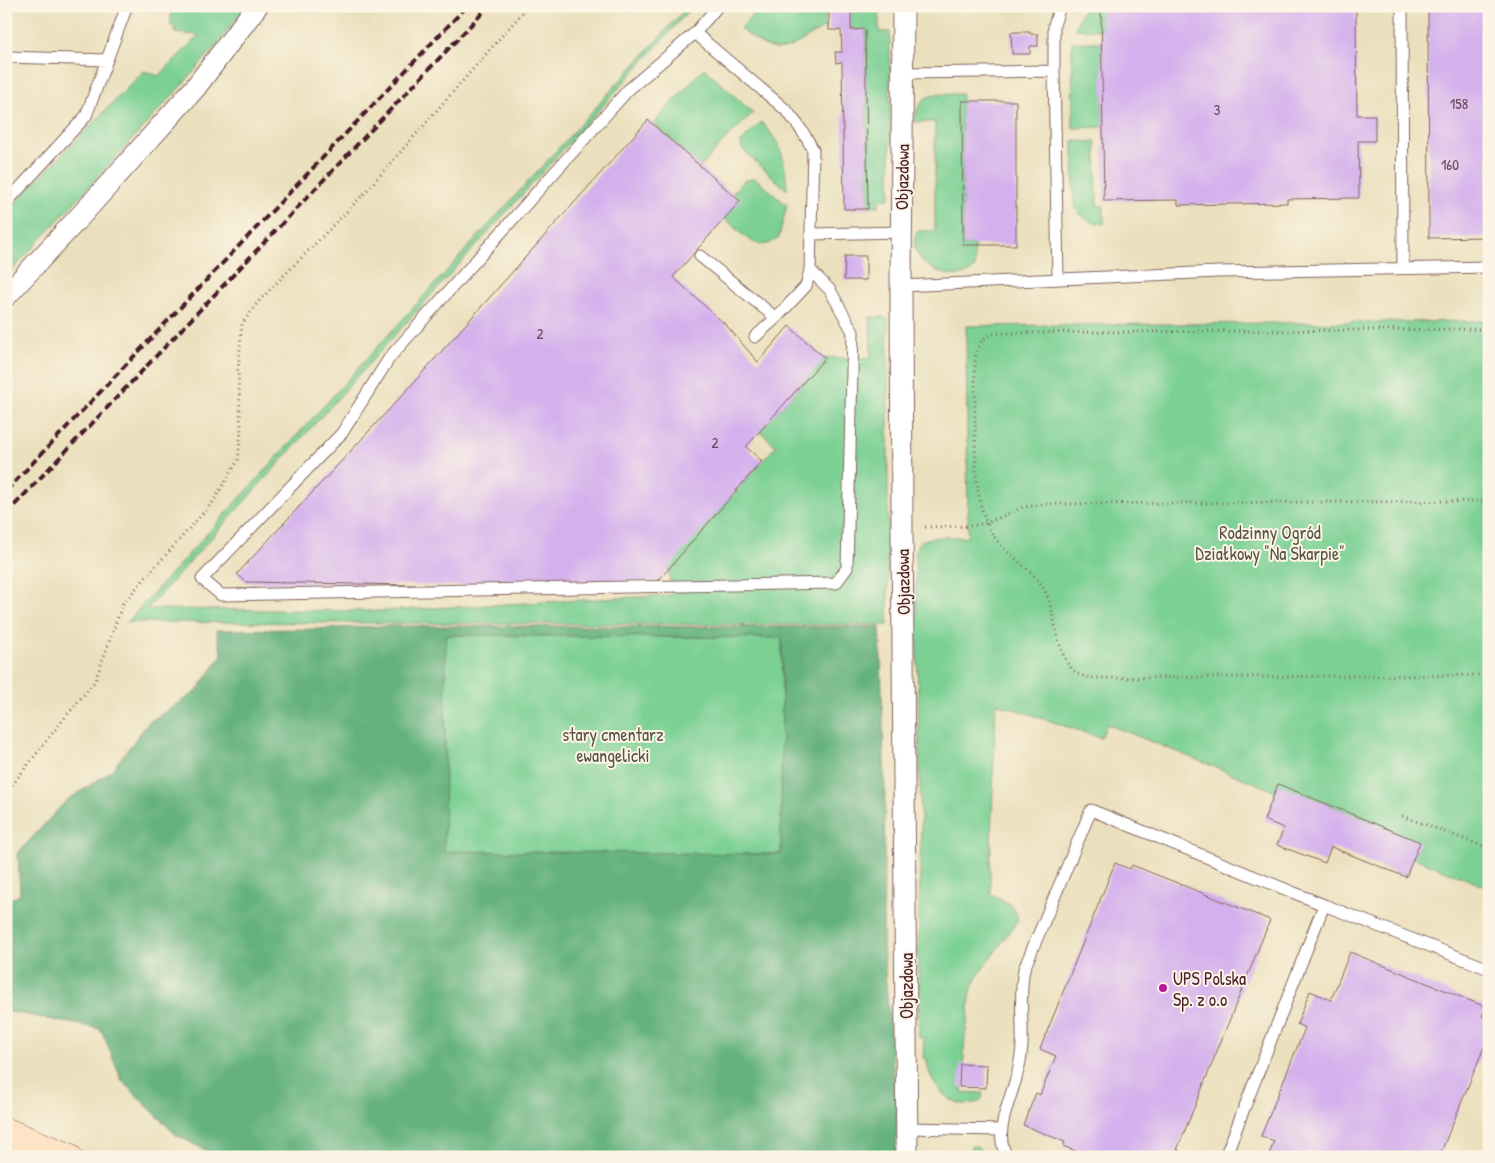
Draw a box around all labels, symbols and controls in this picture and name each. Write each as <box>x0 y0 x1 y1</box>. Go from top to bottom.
house number: 158 <box>1450 93 1468 114</box>
house number: 3 <box>1214 99 1221 120</box>
street label: Objazdowa <box>889 144 915 210</box>
house number: 160 <box>1441 154 1459 175</box>
house number: 2 <box>536 323 544 344</box>
house number: 2 <box>711 432 719 453</box>
park label: Rodzinny Ogród Działkowy "Na Skarpie" <box>1195 520 1345 566</box>
street label: Objazdowa <box>890 549 916 615</box>
park label: stary cmentarz ewangelicki <box>562 722 664 768</box>
street label: Objazdowa <box>894 953 919 1019</box>
place label: UPS Polska Sp. z o.o <box>1173 966 1246 1012</box>
marker: UPS Polska Sp. z o.o <box>1157 982 1169 994</box>

